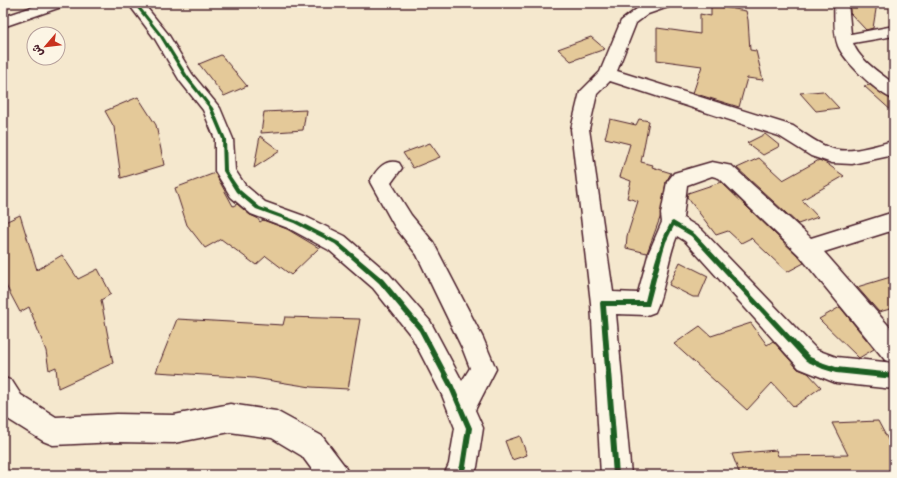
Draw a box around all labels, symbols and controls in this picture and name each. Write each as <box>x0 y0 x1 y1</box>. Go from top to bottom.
north arrow <box>26 26 66 66</box>
text: ش <box>31 42 47 58</box>

